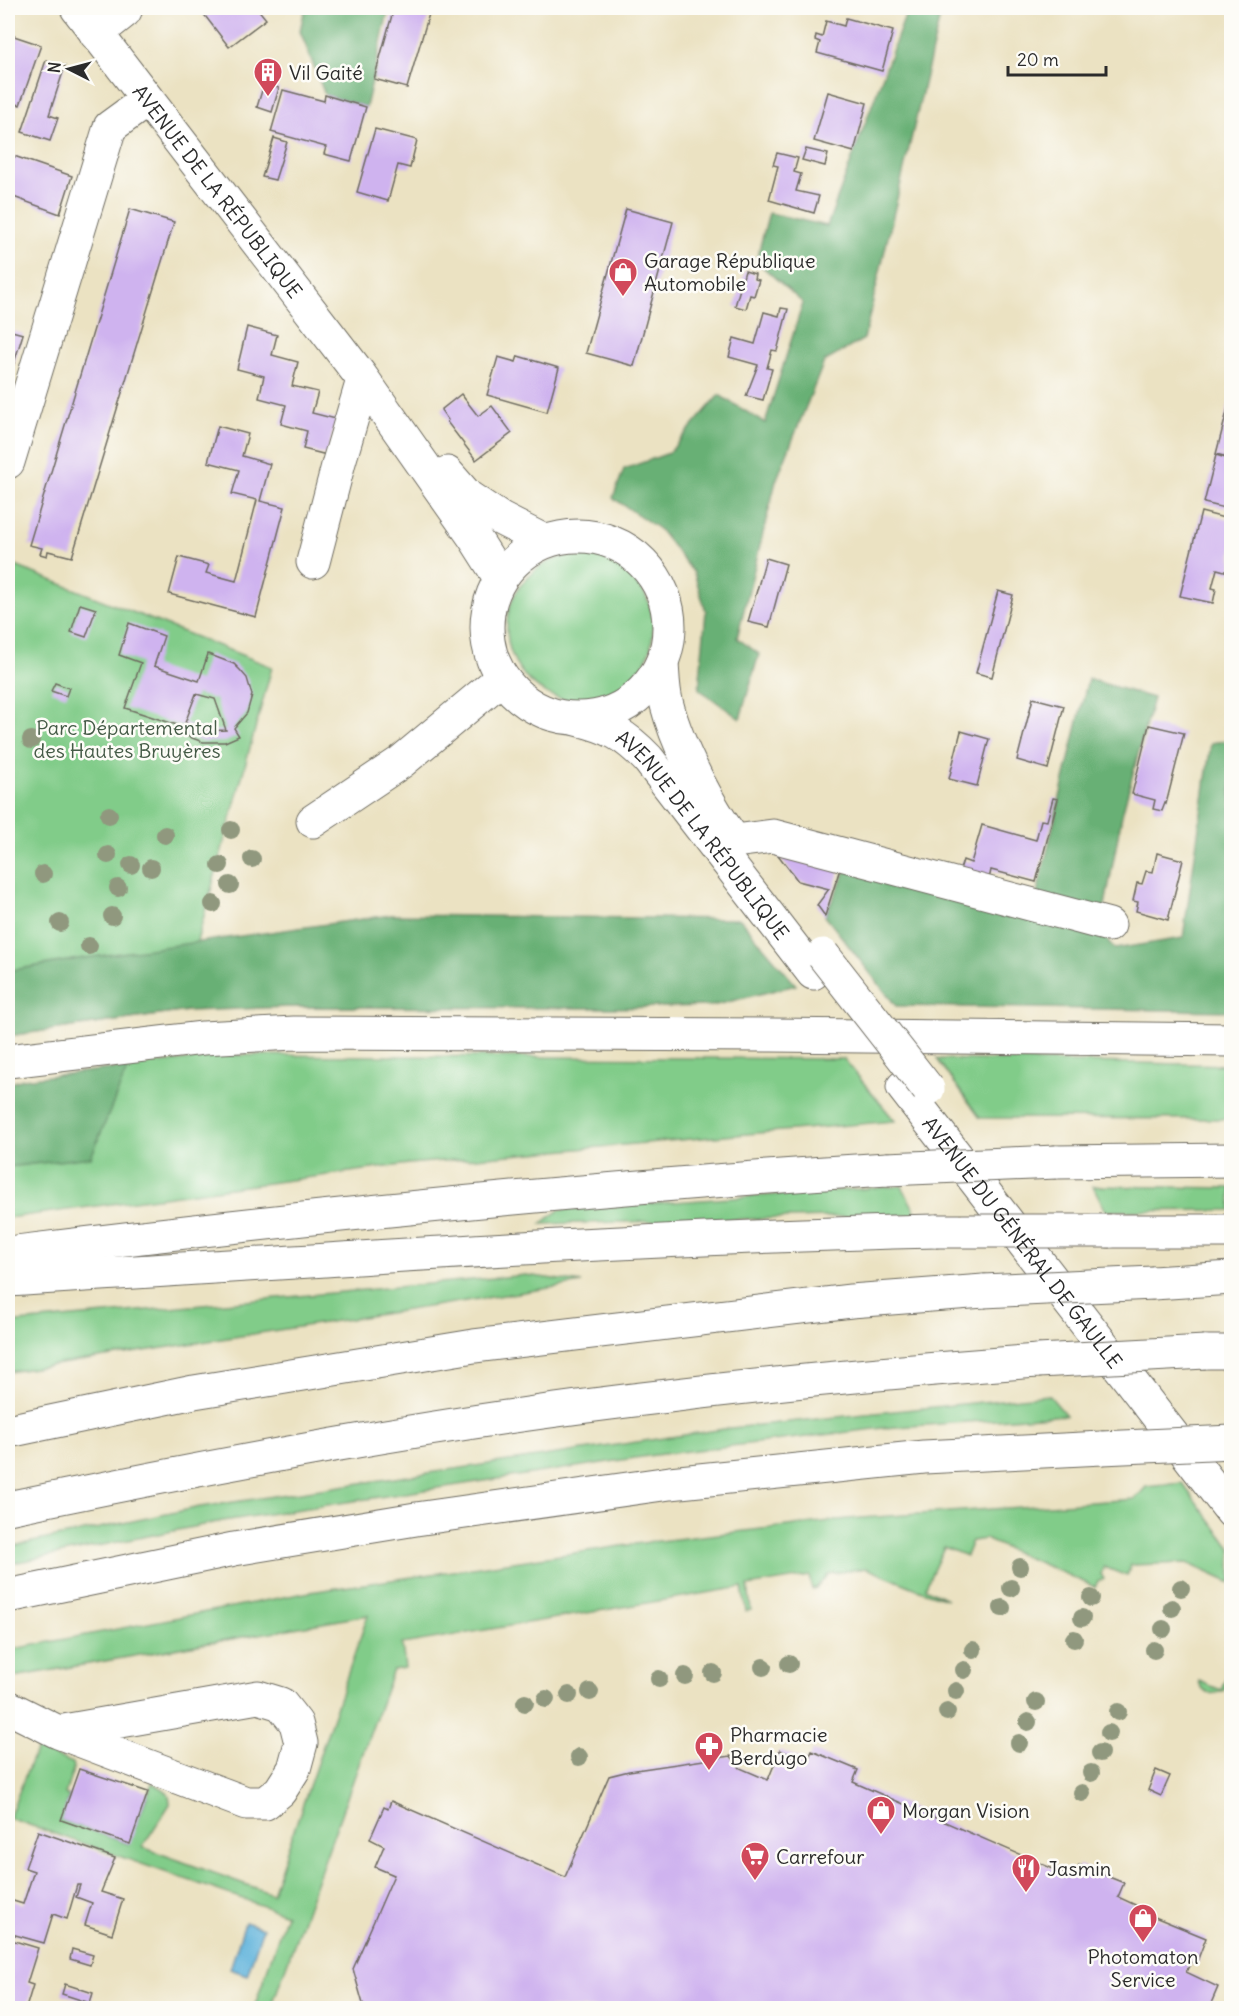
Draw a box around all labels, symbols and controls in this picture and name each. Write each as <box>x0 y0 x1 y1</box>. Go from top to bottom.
north arrow <box>39 39 99 99</box>
scale bar <box>1008 39 1106 77</box>
text: 20 m <box>1017 48 1059 71</box>
building icon: Vil Gaité <box>252 56 284 98</box>
place label: Vil Gaité <box>289 60 363 85</box>
text: N <box>44 61 65 74</box>
street label: AVENUE DE LA RÉPUBLIQUE <box>128 79 308 303</box>
place label: Garage République Automobile <box>644 248 815 296</box>
shop icon: Garage République Automobile <box>607 256 639 298</box>
park label: Parc Départemental des Hautes Bruyères <box>33 715 221 763</box>
street label: AVENUE DE LA RÉPUBLIQUE <box>612 724 795 944</box>
street label: AVENUE DU GÉNÉRAL DE GAULLE <box>918 1111 1128 1373</box>
place label: Pharmacie Berdugo <box>730 1722 827 1770</box>
pharmacy icon: Pharmacie Berdugo <box>693 1730 725 1772</box>
shop icon: Morgan Vision <box>865 1794 897 1836</box>
place label: Morgan Vision <box>902 1798 1030 1823</box>
supermarket icon: Carrefour <box>739 1840 771 1882</box>
place label: Carrefour <box>776 1844 864 1869</box>
restaurant icon: Jasmin <box>1010 1852 1042 1894</box>
place label: Jasmin <box>1047 1856 1111 1881</box>
shop icon: Photomaton Service <box>1127 1902 1159 1944</box>
place label: Photomaton Service <box>1087 1944 1199 1992</box>

